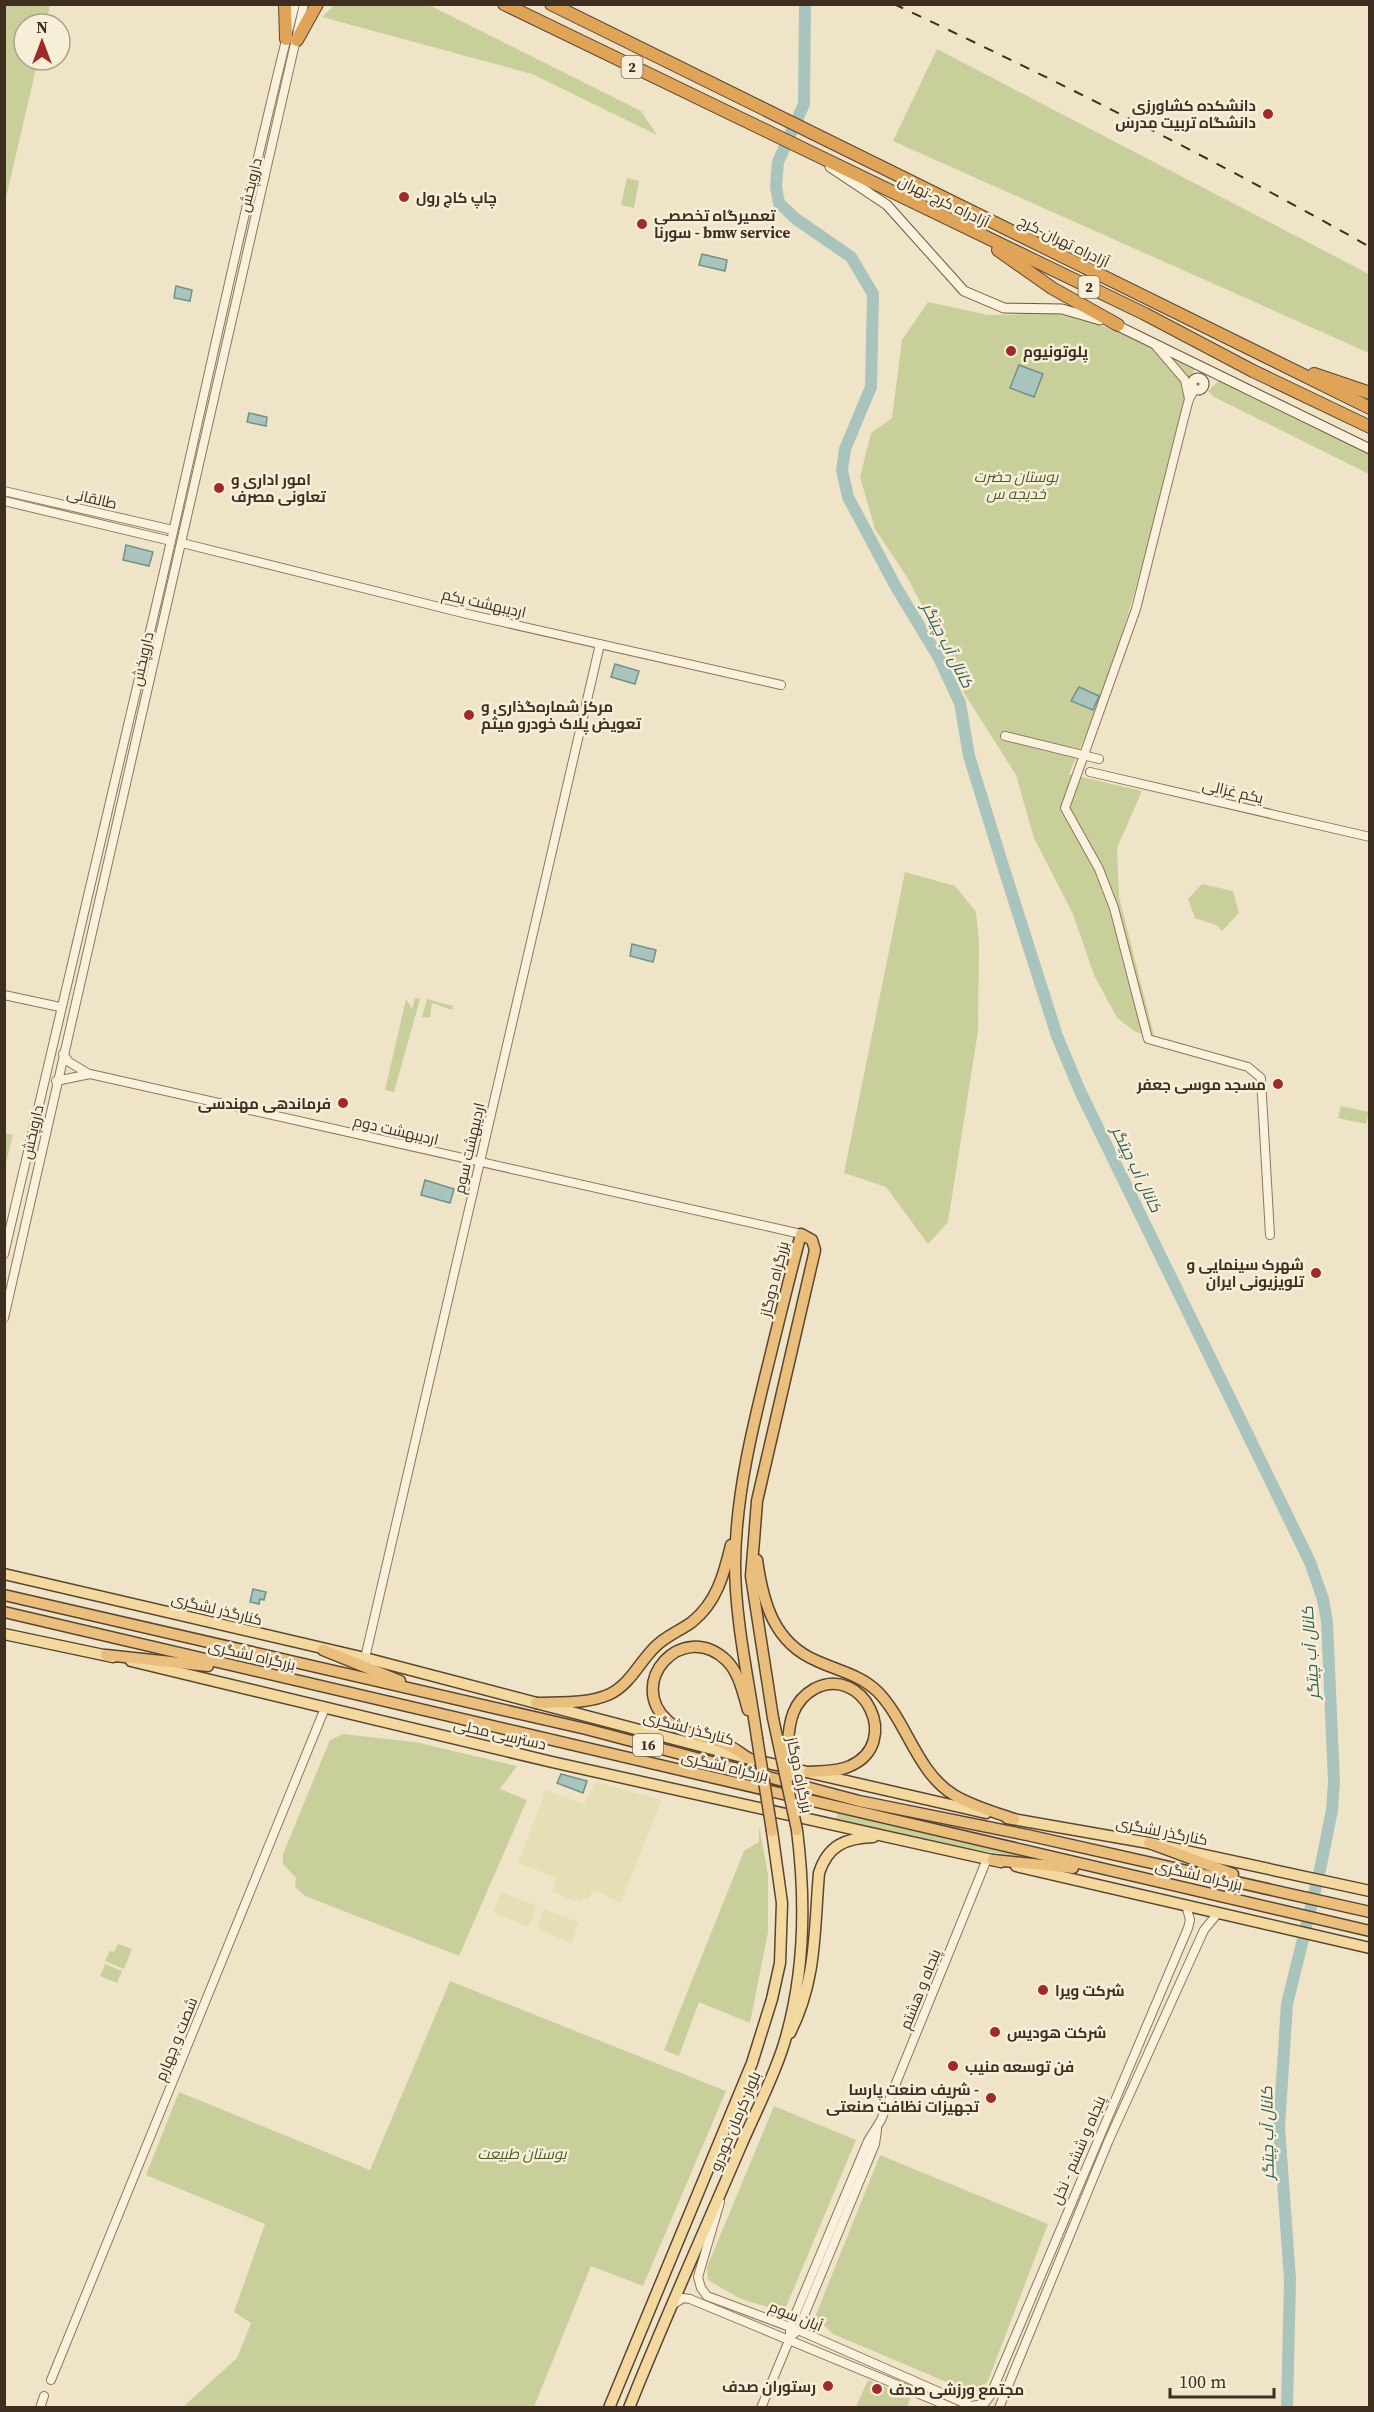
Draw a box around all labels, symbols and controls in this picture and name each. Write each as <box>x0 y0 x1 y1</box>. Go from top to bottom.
north arrow <box>12 12 72 72</box>
text: N <box>36 16 48 38</box>
road number: 2 <box>622 56 642 78</box>
place label: دانشکده کشاورزی دانشگاه تربیت مدرس <box>1115 95 1256 133</box>
marker: دانشکده کشاورزی دانشگاه تربیت مدرس <box>1261 107 1275 121</box>
street label: داروپخش <box>233 156 267 214</box>
street label: آزادراه کرج-تهران <box>894 170 993 233</box>
place label: چاپ کاج رول <box>416 187 497 209</box>
marker: چاپ کاج رول <box>397 190 411 204</box>
place label: تعمیرگاه تخصصی سورنا - bmw service <box>654 205 790 243</box>
street label: آزادراه تهران-کرج <box>1014 210 1113 273</box>
marker: تعمیرگاه تخصصی سورنا - bmw service <box>635 217 649 231</box>
road number: 2 <box>1078 276 1100 298</box>
place label: پلوتونیوم <box>1023 341 1089 363</box>
marker: پلوتونیوم <box>1004 344 1018 358</box>
park label: بوستان حضرت خدیجه س <box>974 466 1059 504</box>
place label: امور اداری و تعاونی مصرف <box>231 469 326 507</box>
marker: امور اداری و تعاونی مصرف <box>212 481 226 495</box>
street label: طالقانی <box>65 482 119 514</box>
street label: اردیبهشت یکم <box>440 583 528 623</box>
water label: کانال آب چیتگر <box>916 597 979 692</box>
street label: داروپخش <box>126 630 158 688</box>
place label: مرکز شماره‌گذاری و تعویض پلاک خودرو میثم <box>481 696 641 735</box>
marker: مرکز شماره‌گذاری و تعویض پلاک خودرو میثم <box>462 708 476 722</box>
street label: یکم غزالی <box>1200 774 1266 808</box>
place label: مسجد موسی جعفر <box>1136 1074 1266 1095</box>
marker: مسجد موسی جعفر <box>1271 1077 1285 1091</box>
place label: فرماندهی مهندسی <box>198 1093 331 1114</box>
marker: فرماندهی مهندسی <box>336 1096 350 1110</box>
street label: اردیبهشت سوم <box>448 1100 490 1196</box>
street label: داروپخش <box>16 1103 48 1161</box>
street label: اردیبهشت دوم <box>351 1110 441 1150</box>
water label: کانال آب چیتگر <box>1106 1120 1167 1216</box>
street label: بزرگراه دوگاز <box>754 1239 794 1320</box>
place label: شهرک سینمایی و تلویزیونی ایران <box>1186 1254 1305 1292</box>
marker: شهرک سینمایی و تلویزیونی ایران <box>1309 1266 1323 1280</box>
street label: کنارگذر لشگری <box>169 1588 265 1630</box>
water label: کانال آب چیتگر <box>1296 1606 1324 1702</box>
street label: بزرگراه لشگری <box>206 1635 298 1675</box>
street label: کنارگذر لشگری <box>641 1706 737 1750</box>
street label: دسترسی محلی <box>452 1713 548 1755</box>
road number: 16 <box>633 1734 663 1756</box>
street label: بزرگراه دوگاز <box>781 1734 818 1815</box>
street label: بزرگراه لشگری <box>679 1746 771 1786</box>
street label: کنارگذر لشگری <box>1114 1812 1210 1850</box>
street label: بزرگراه لشگری <box>1153 1855 1245 1895</box>
street label: پنجاه و هشتم <box>894 1946 946 2032</box>
place label: شرکت ویرا <box>1055 1980 1125 2001</box>
marker: شرکت ویرا <box>1036 1983 1050 1997</box>
street label: شصت و چهارم <box>150 1994 202 2084</box>
place label: شرکت هودیس <box>1007 2022 1106 2043</box>
marker: شرکت هودیس <box>988 2025 1002 2039</box>
place label: فن توسعه منیب <box>965 2056 1074 2077</box>
marker: فن توسعه منیب <box>946 2059 960 2073</box>
street label: بلوار کرمان خودرو <box>705 2068 765 2174</box>
place label: شریف صنعت پارسا - تجهیزات نظافت صنعتی <box>826 2079 980 2117</box>
water label: کانال آب چیتگر <box>1255 2086 1279 2182</box>
marker: شریف صنعت پارسا - تجهیزات نظافت صنعتی <box>984 2091 998 2105</box>
street label: پنجاه و ششم - نخل <box>1046 2092 1110 2208</box>
park label: بوستان طبیعت <box>477 2143 568 2164</box>
street label: آبان سوم <box>766 2296 826 2336</box>
scale bar <box>1170 2361 1274 2399</box>
text: 100 m <box>1179 2369 1226 2394</box>
place label: رستوران صدف <box>722 2376 816 2397</box>
marker: رستوران صدف <box>821 2379 835 2393</box>
place label: مجتمع ورزشی صدف <box>889 2379 1024 2400</box>
marker: مجتمع ورزشی صدف <box>870 2382 884 2396</box>

